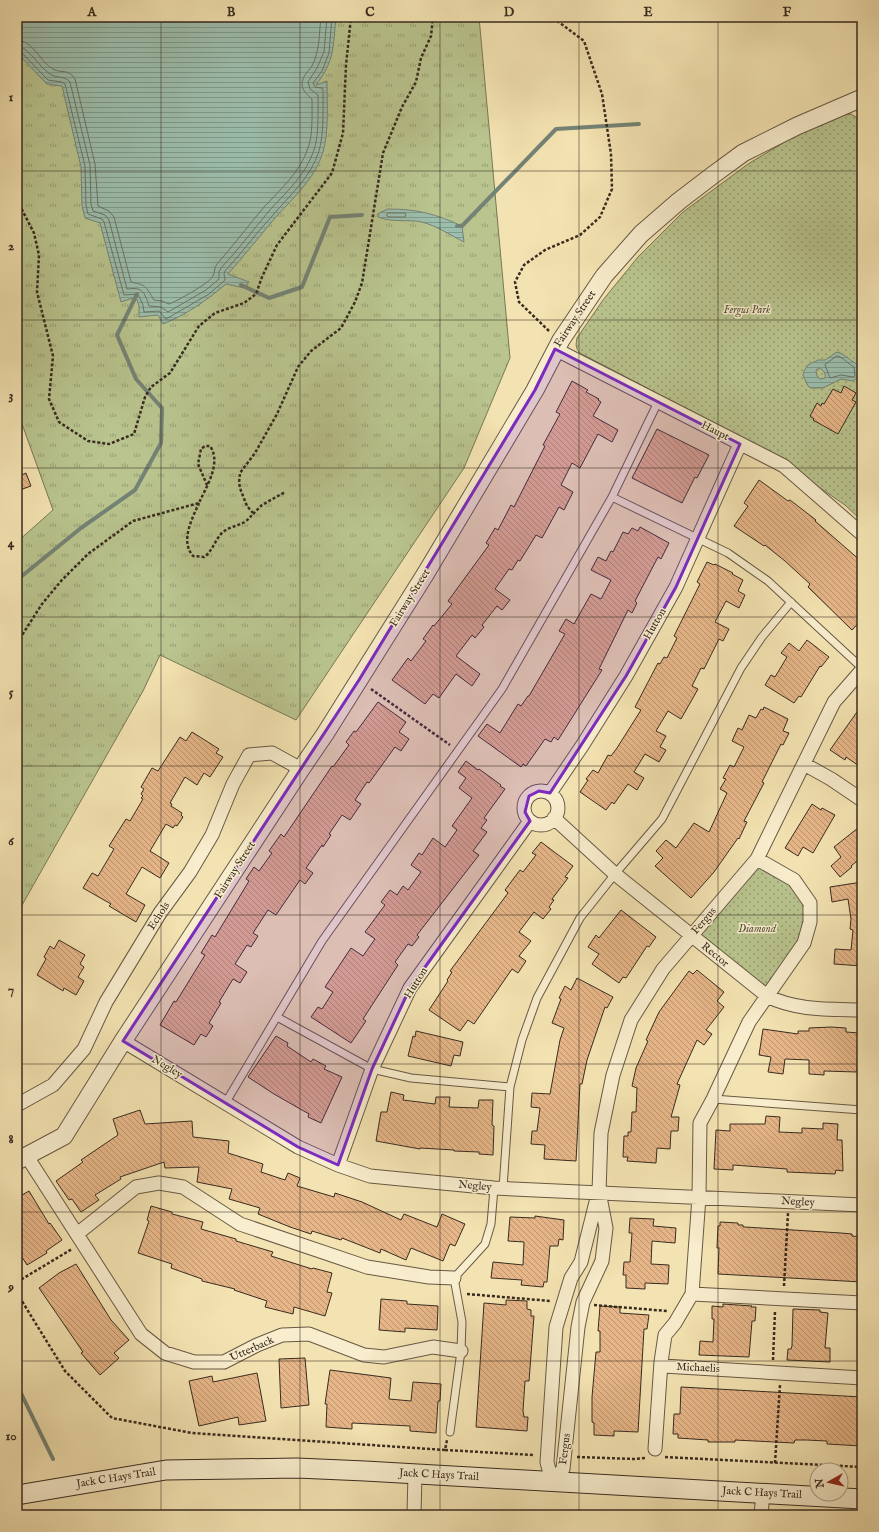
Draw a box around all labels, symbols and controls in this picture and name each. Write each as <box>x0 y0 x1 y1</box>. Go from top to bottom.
text: A <box>87 4 98 21</box>
text: B <box>227 4 236 21</box>
text: C <box>365 4 375 21</box>
text: D <box>504 4 515 21</box>
text: E <box>643 4 653 21</box>
text: F <box>783 4 792 21</box>
text: 1 <box>9 89 14 106</box>
text: 2 <box>8 238 14 255</box>
street label: Fairway Street <box>551 288 599 350</box>
park label: Fergus Park <box>724 303 771 318</box>
text: 3 <box>9 387 14 404</box>
street label: Haupt <box>699 418 732 444</box>
text: 4 <box>8 535 15 552</box>
street label: Fairway Street <box>387 566 433 630</box>
street label: Hutton <box>640 606 670 642</box>
text: 5 <box>9 684 14 701</box>
text: 6 <box>8 833 14 850</box>
street label: Fairway Street <box>211 839 259 901</box>
street label: Echols <box>145 899 173 933</box>
street label: Fergus <box>688 904 720 937</box>
park label: Diamond <box>738 922 777 936</box>
street label: Rector <box>698 940 732 970</box>
street label: Hutton <box>401 965 431 1001</box>
text: 7 <box>8 982 14 999</box>
street label: Negley <box>149 1052 186 1082</box>
text: 8 <box>8 1131 14 1148</box>
street label: Negley <box>458 1178 493 1194</box>
street label: Negley <box>781 1194 816 1210</box>
text: 9 <box>7 1279 14 1296</box>
street label: Utterback <box>228 1333 276 1365</box>
street label: Michaelis <box>676 1360 720 1376</box>
text: 10 <box>5 1428 17 1445</box>
street label: Fergus <box>556 1432 574 1466</box>
north arrow <box>809 1462 849 1502</box>
street label: Jack C Hays Trail <box>73 1465 157 1491</box>
street label: Jack C Hays Trail <box>397 1466 479 1484</box>
text: N <box>812 1477 828 1490</box>
street label: Jack C Hays Trail <box>720 1484 802 1502</box>

